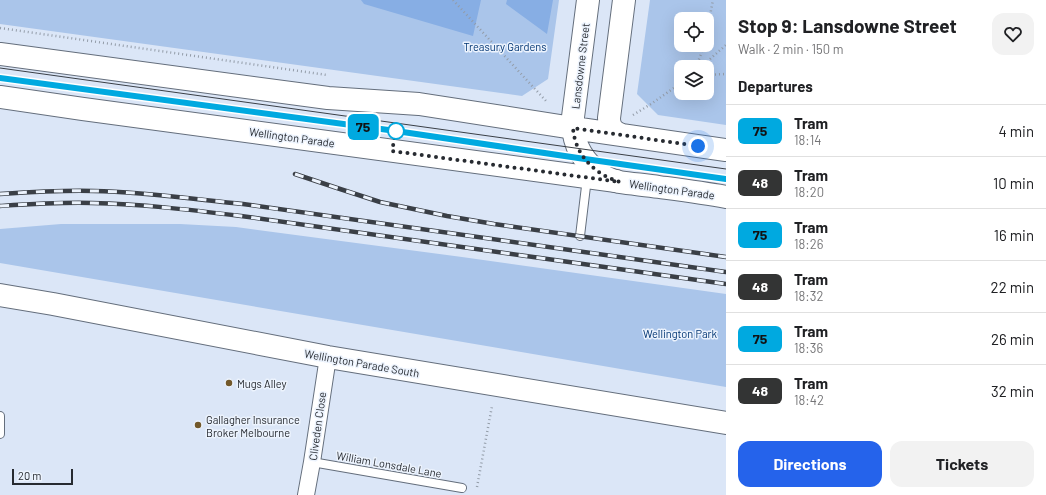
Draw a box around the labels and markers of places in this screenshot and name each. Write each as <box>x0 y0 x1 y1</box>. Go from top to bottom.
unlabelled marker <box>387 122 405 140</box>
place label: Mugs Alley <box>237 377 287 390</box>
marker: Mugs Alley <box>224 378 234 388</box>
place label: Gallagher Insurance Broker Melbourne <box>206 413 300 439</box>
marker: Gallagher Insurance Broker Melbourne <box>193 420 203 430</box>

